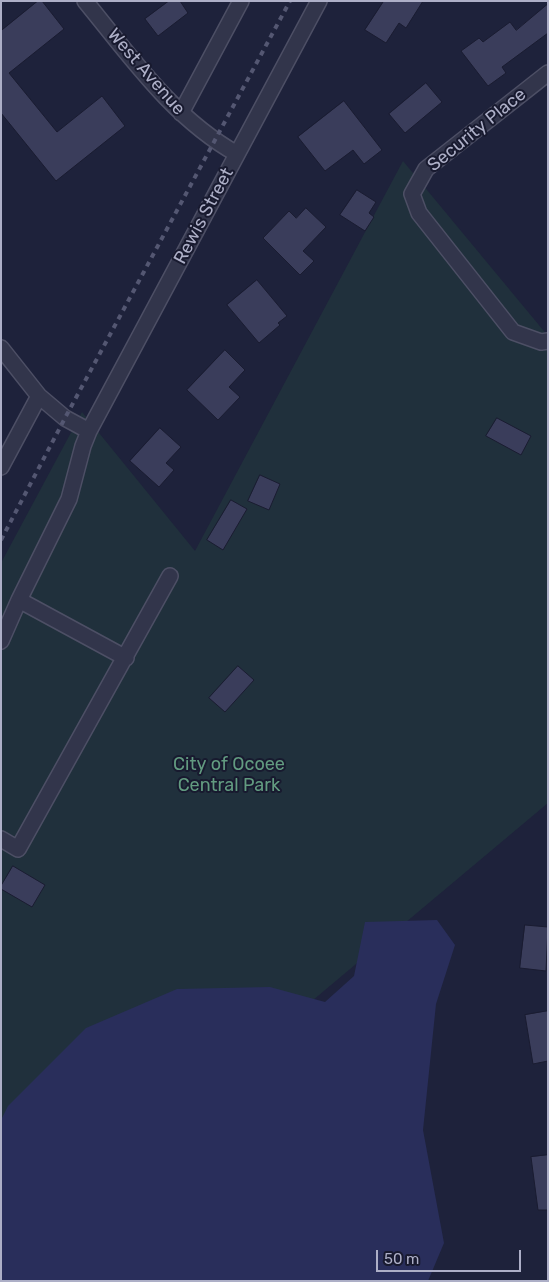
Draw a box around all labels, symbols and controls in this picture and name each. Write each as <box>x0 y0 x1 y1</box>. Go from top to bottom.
street label: West Avenue <box>102 24 190 120</box>
street label: Security Place <box>423 84 531 176</box>
street label: Rewis Street <box>170 164 238 268</box>
park label: City of Ocoee Central Park <box>173 754 285 796</box>
scale bar <box>379 1240 524 1272</box>
text: 50 m <box>384 1250 419 1268</box>

